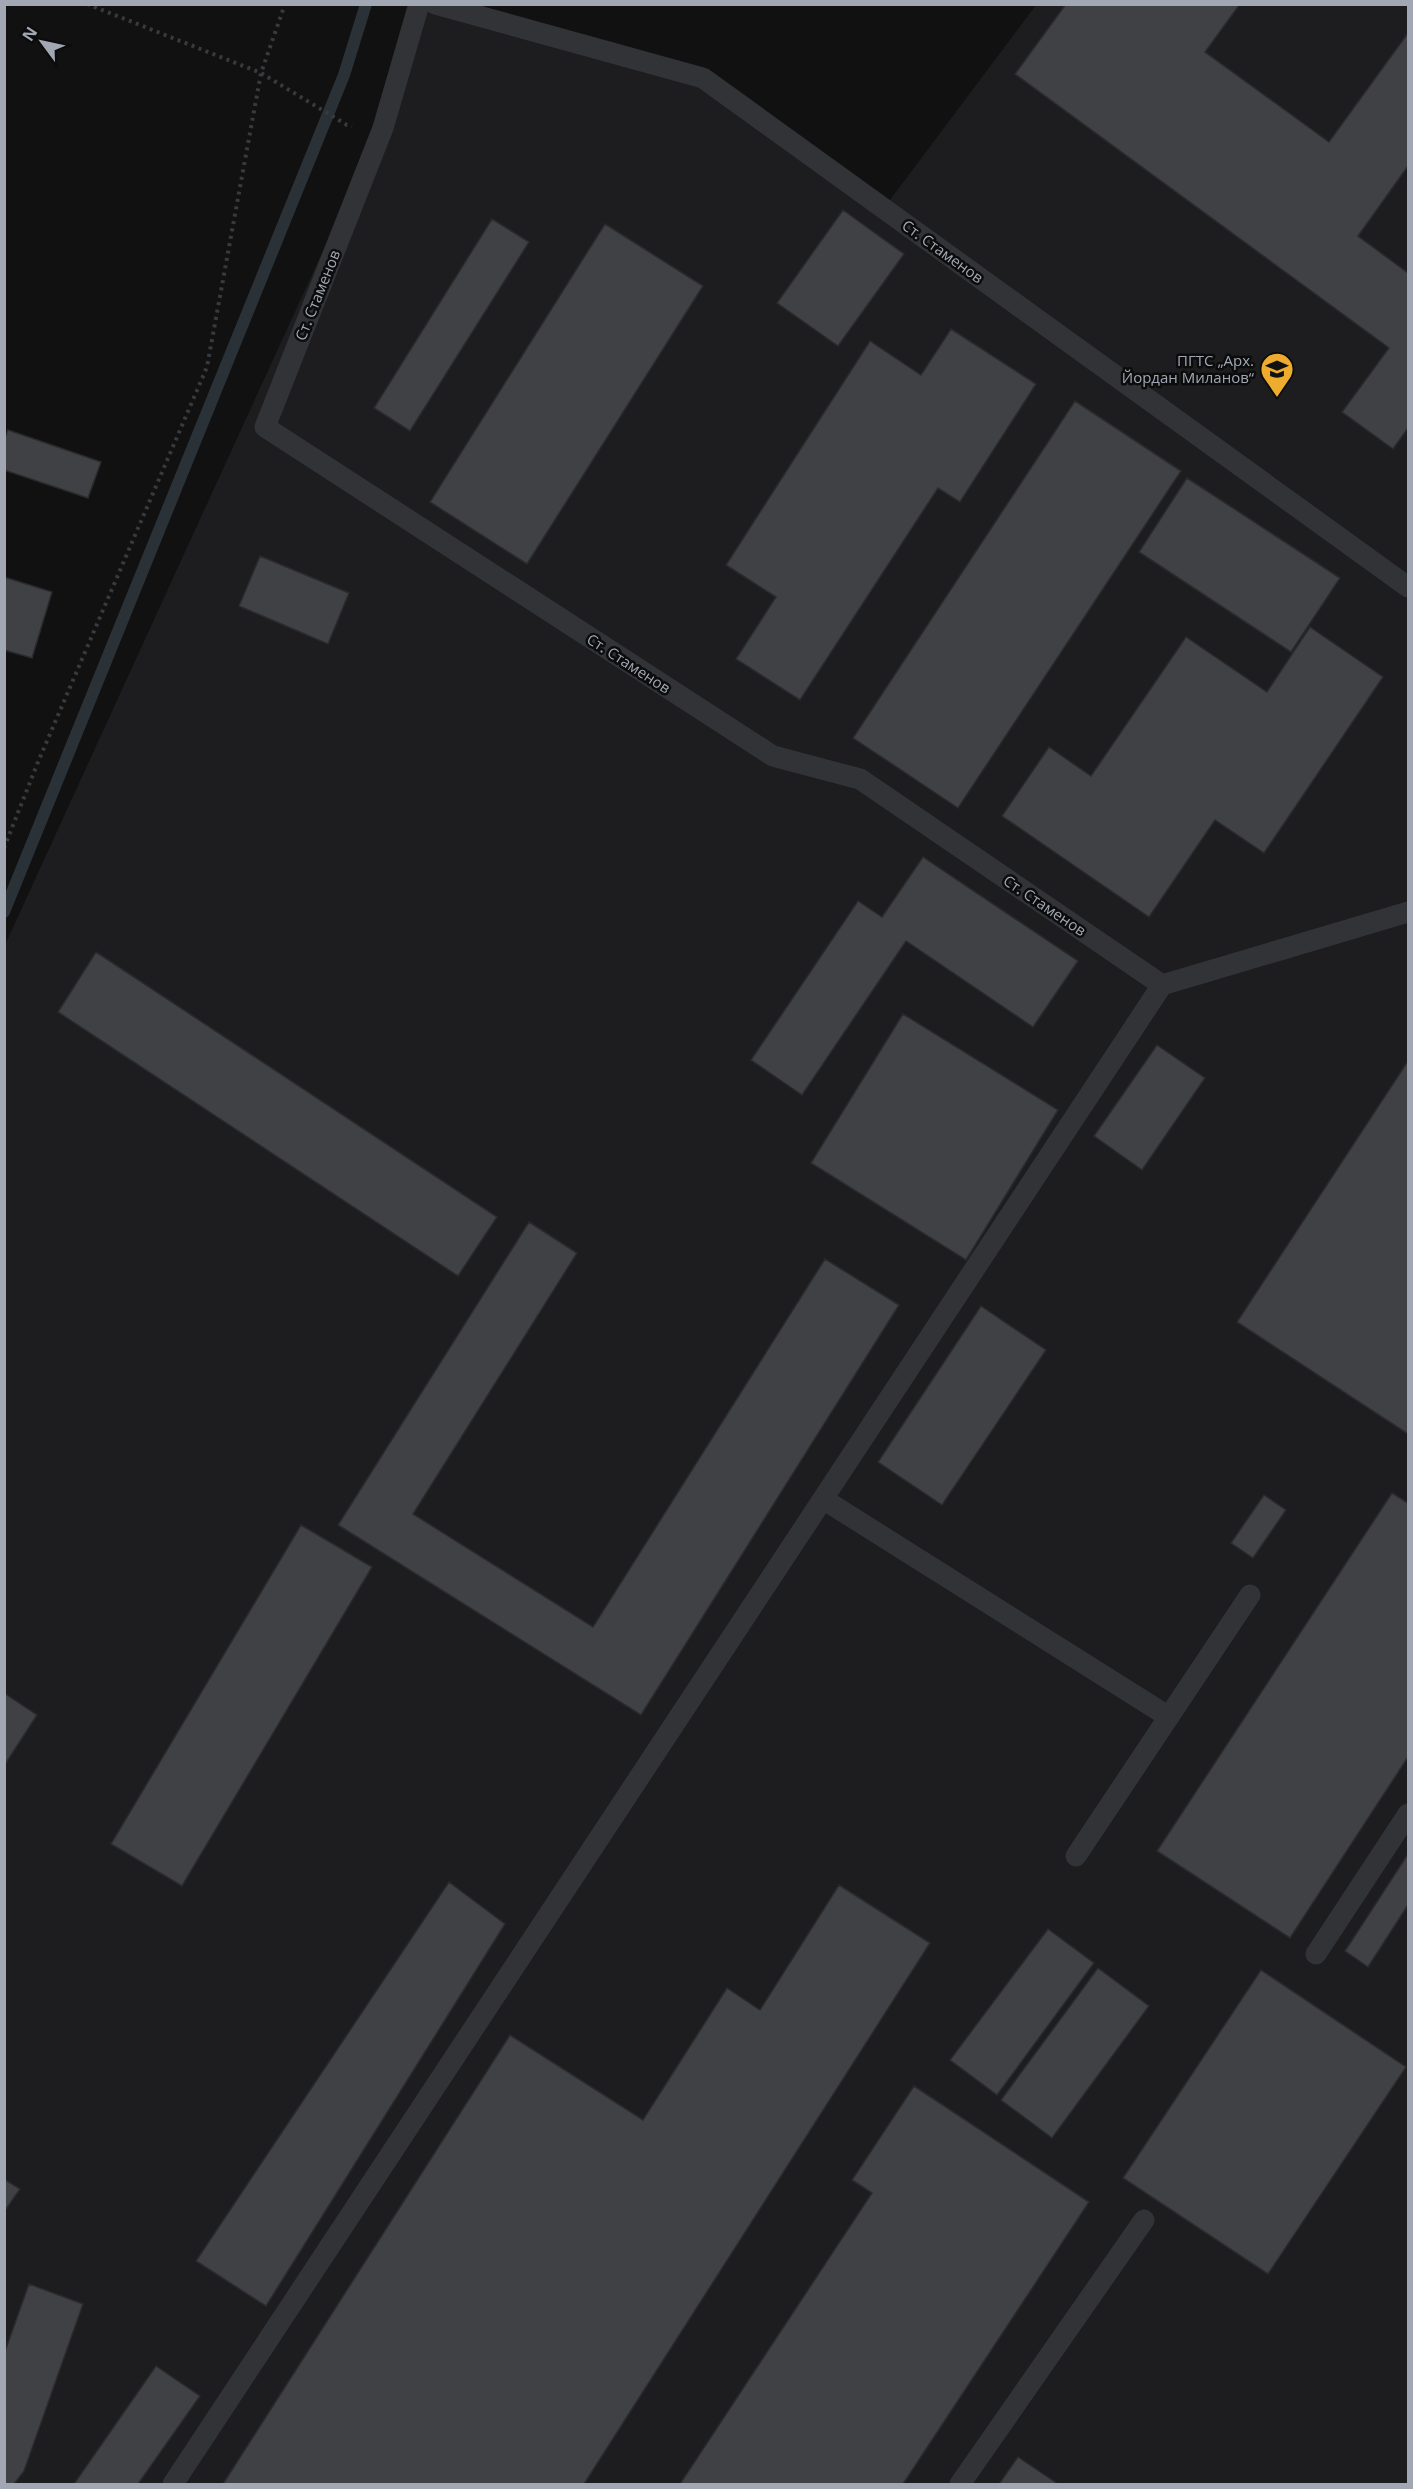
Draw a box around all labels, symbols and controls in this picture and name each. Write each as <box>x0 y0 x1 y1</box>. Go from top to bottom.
north arrow <box>12 12 72 72</box>
text: N <box>17 22 42 45</box>
street label: Ст. Стаменов <box>898 215 988 287</box>
street label: Ст. Стаменов <box>290 247 344 343</box>
place label: ПГТС „Арх. Йордан Миланов“ <box>1122 350 1255 387</box>
school or university icon: ПГТС „Арх. Йордан Миланов“ <box>1259 351 1295 398</box>
street label: Ст. Стаменов <box>583 629 675 697</box>
street label: Ст. Стаменов <box>1000 870 1090 940</box>

